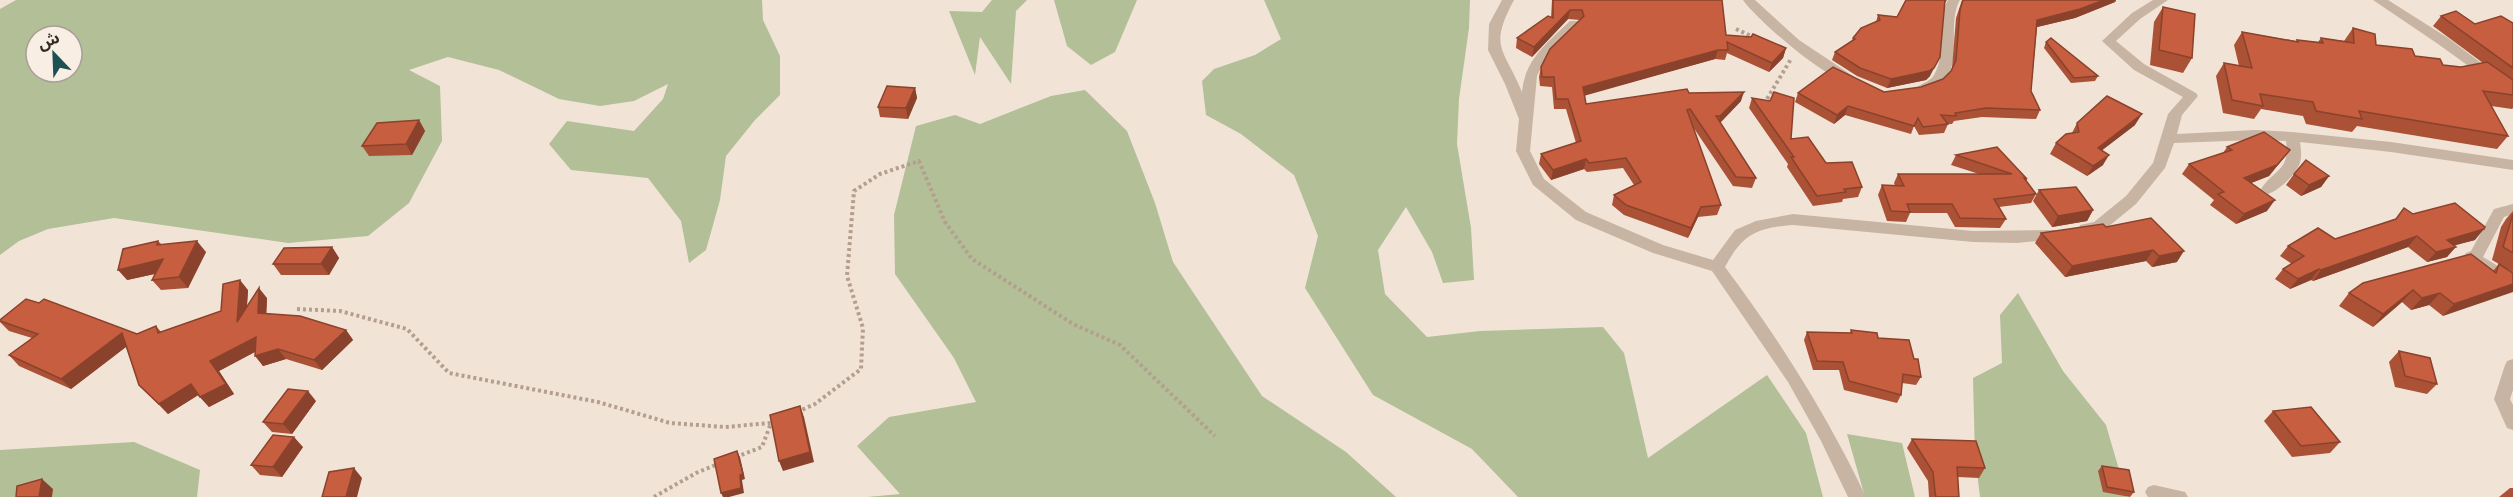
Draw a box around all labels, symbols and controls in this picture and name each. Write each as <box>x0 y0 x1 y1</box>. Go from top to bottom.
north arrow <box>24 24 84 84</box>
text: ش <box>34 27 62 54</box>

